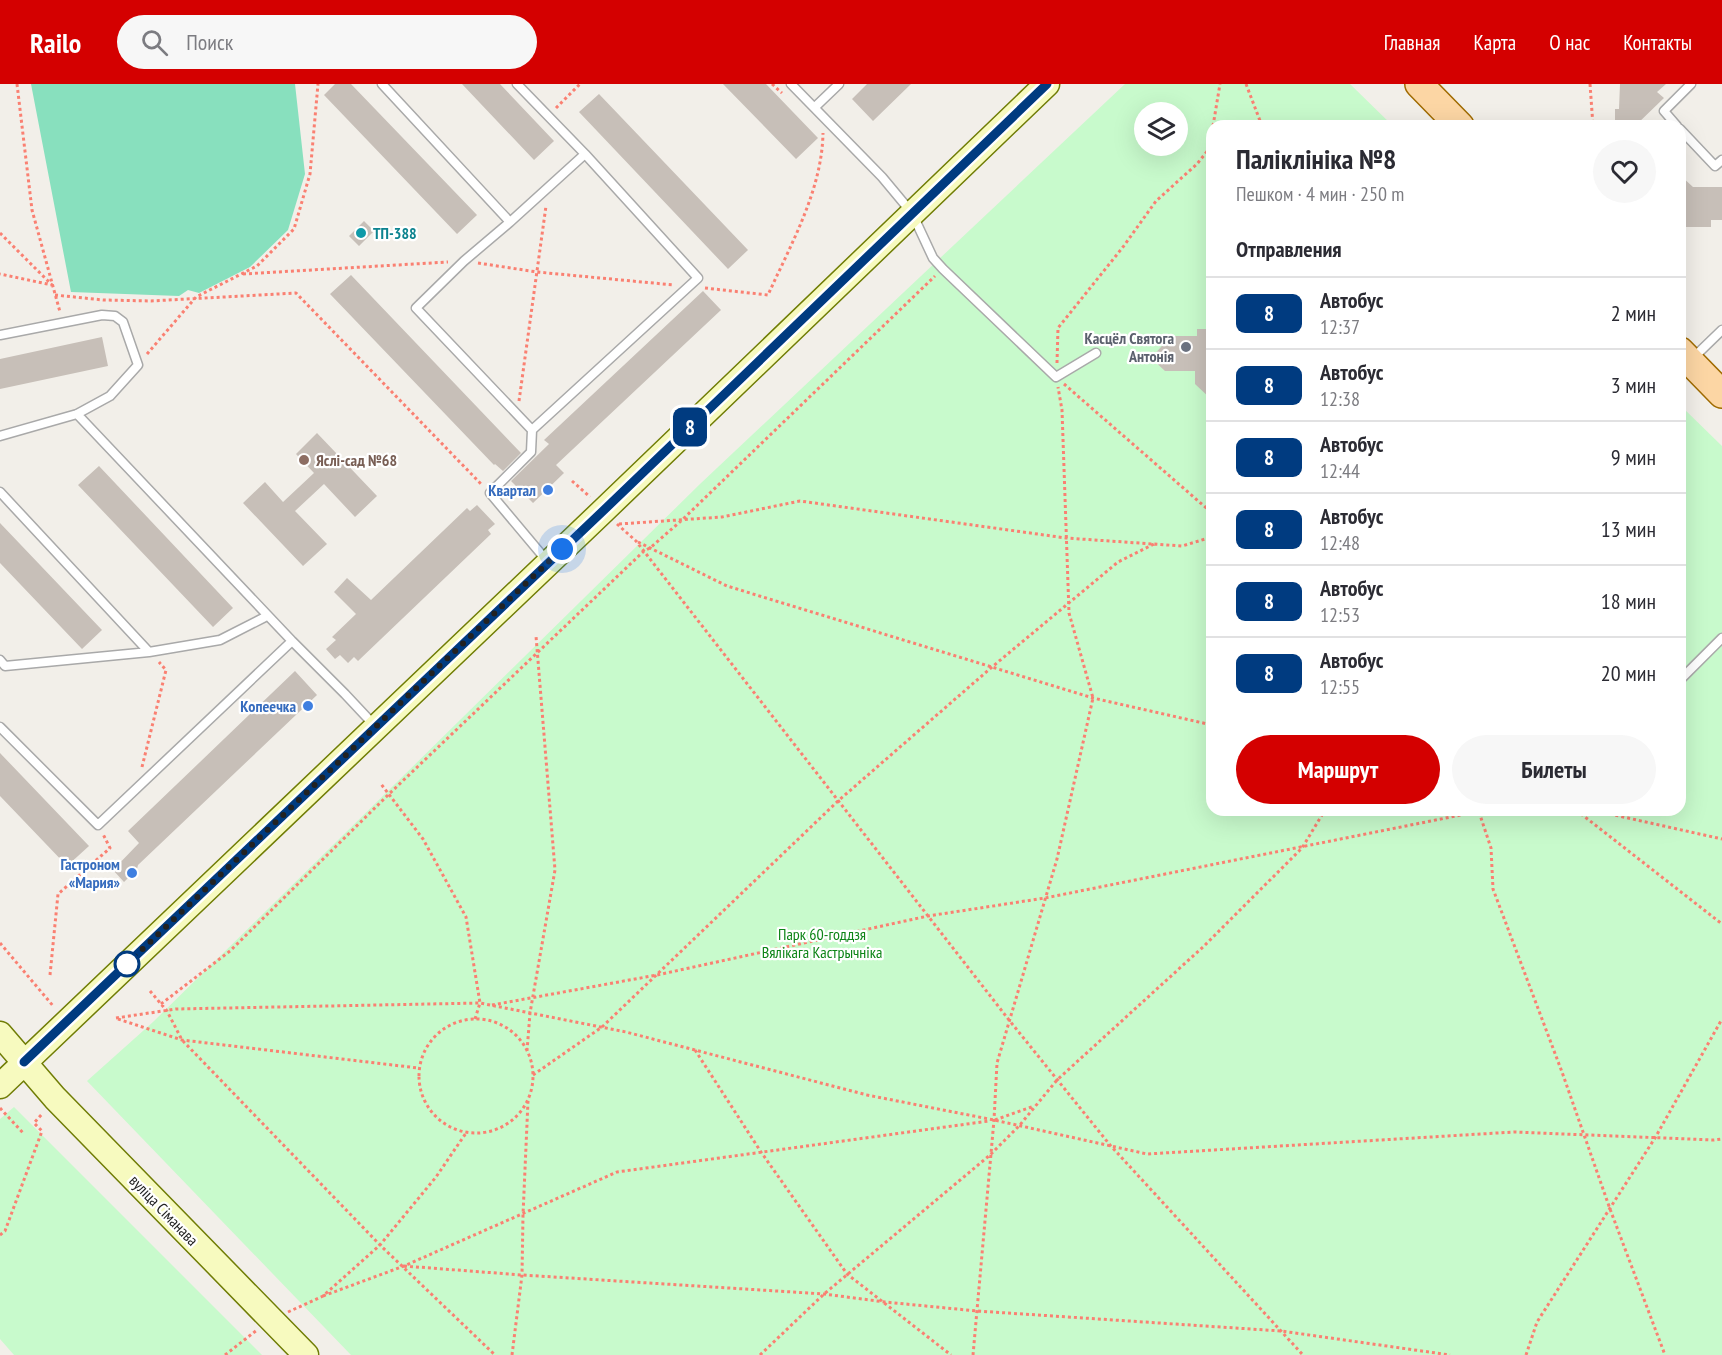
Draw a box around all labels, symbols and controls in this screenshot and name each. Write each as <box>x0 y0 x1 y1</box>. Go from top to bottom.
search box <box>117 15 537 69</box>
text: Railo <box>30 24 81 61</box>
icon: search <box>138 26 171 59</box>
text: Поиск <box>186 28 233 56</box>
text: Главная <box>1384 29 1440 56</box>
text: Карта <box>1473 29 1516 56</box>
text: О нас <box>1549 29 1590 56</box>
text: Контакты <box>1623 29 1692 56</box>
map controls <box>1134 102 1188 156</box>
button: layers <box>1134 102 1188 156</box>
text: Паліклініка №8 <box>1236 140 1396 177</box>
button: heart <box>1593 140 1656 203</box>
text: Пешком · 4 мин · 250 m <box>1236 181 1404 207</box>
place label: ТП-388 <box>373 223 417 243</box>
marker: ТП-388 <box>354 226 368 240</box>
text: Отправления <box>1236 235 1342 263</box>
text: Автобус <box>1320 286 1383 314</box>
text: 2 мин <box>1611 299 1656 327</box>
text: 8 <box>1264 300 1274 327</box>
text: 12:37 <box>1320 314 1360 340</box>
place label: Касцёл Святога Антонія <box>1084 328 1174 366</box>
marker: Касцёл Святога Антонія <box>1179 340 1193 354</box>
text: Автобус <box>1320 358 1383 386</box>
text: 3 мин <box>1611 371 1656 399</box>
text: 8 <box>1264 372 1274 399</box>
text: 12:38 <box>1320 386 1360 412</box>
line badge: 8 <box>670 408 710 446</box>
text: 8 <box>685 414 695 441</box>
text: Автобус <box>1320 430 1383 458</box>
text: 9 мин <box>1611 443 1656 471</box>
text: 8 <box>1264 444 1274 471</box>
place label: Яслі-сад №68 <box>316 450 397 470</box>
marker: Яслі-сад №68 <box>297 453 311 467</box>
text: 12:44 <box>1320 458 1360 484</box>
place label: Квартал <box>488 480 536 500</box>
marker: Квартал <box>541 483 555 497</box>
text: Автобус <box>1320 502 1383 530</box>
text: 13 мин <box>1601 515 1656 543</box>
text: 8 <box>1264 516 1274 543</box>
text: 12:48 <box>1320 530 1360 556</box>
your location <box>547 534 577 564</box>
text: Автобус <box>1320 574 1383 602</box>
text: 18 мин <box>1601 587 1656 615</box>
text: 8 <box>1264 588 1274 615</box>
text: 12:53 <box>1320 602 1360 628</box>
text: Автобус <box>1320 646 1383 674</box>
text: 20 мин <box>1601 659 1656 687</box>
text: 8 <box>1264 660 1274 687</box>
text: 12:55 <box>1320 674 1360 700</box>
place label: Копеечка <box>240 696 296 716</box>
marker: Копеечка <box>301 699 315 713</box>
button: Маршрут <box>1236 735 1440 804</box>
button: Билеты <box>1452 735 1656 804</box>
place label: Гастроном «Мария» <box>60 854 121 892</box>
marker: Гастроном «Мария» <box>125 866 139 880</box>
park label: Парк 60-годдзя Вялікага Кастрычніка <box>762 924 882 962</box>
unlabelled marker <box>114 951 140 977</box>
street label: вуліца Сіманава <box>125 1170 203 1250</box>

